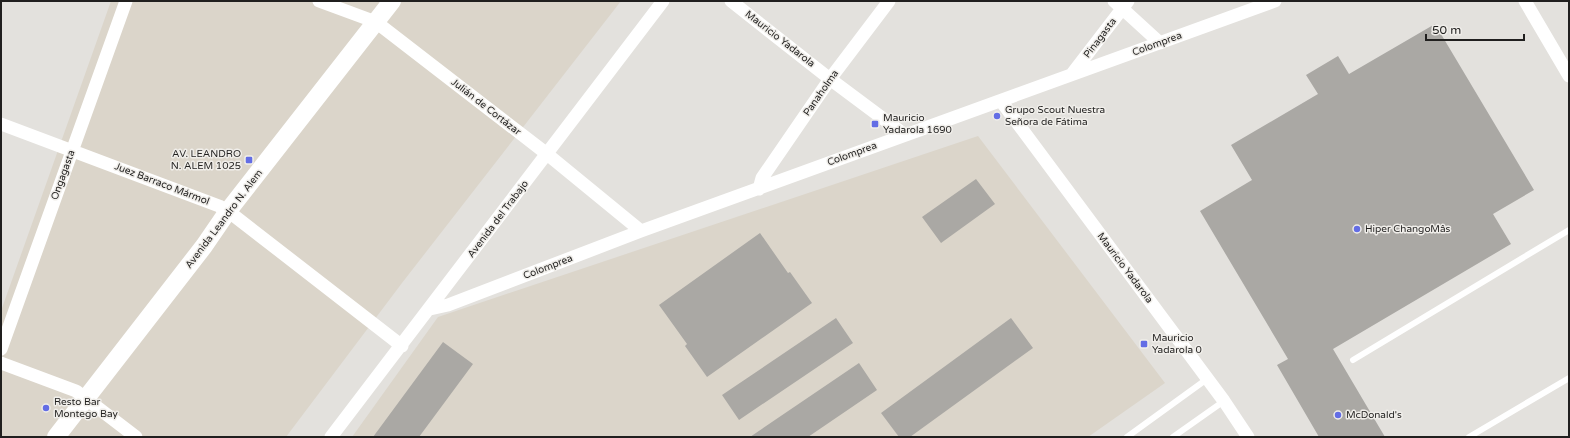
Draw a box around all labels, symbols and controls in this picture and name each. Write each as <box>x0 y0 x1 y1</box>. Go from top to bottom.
street label: Mauricio Yadarola <box>743 8 817 70</box>
street label: Pinagasta <box>1081 16 1119 60</box>
scale bar <box>1426 16 1524 42</box>
text: 50 m <box>1432 23 1461 37</box>
street label: Colomprea <box>1131 29 1183 59</box>
street label: Panaholma <box>801 68 841 118</box>
street label: Julián de Cortázar <box>449 76 523 138</box>
place label: Grupo Scout Nuestra Señora de Fátima <box>1005 104 1105 128</box>
marker: Grupo Scout Nuestra Señora de Fátima <box>992 111 1002 121</box>
place label: Mauricio Yadarola 1690 <box>883 112 952 136</box>
marker: Mauricio Yadarola 1690 <box>870 119 880 129</box>
street label: Colomprea <box>826 139 878 169</box>
street label: Ongagasta <box>48 148 78 202</box>
place label: AV. LEANDRO N. ALEM 1025 <box>171 148 241 172</box>
marker: AV. LEANDRO N. ALEM 1025 <box>244 155 254 165</box>
street label: Juez Barraco Mármol <box>113 160 211 208</box>
street label: Avenida Leandro N. Alem <box>183 167 265 271</box>
street label: Avenida del Trabajo <box>465 178 531 260</box>
place label: Hiper ChangoMâs <box>1365 223 1451 235</box>
marker: Hiper ChangoMâs <box>1352 224 1362 234</box>
street label: Mauricio Yadarola <box>1095 230 1155 306</box>
street label: Colomprea <box>522 252 574 282</box>
place label: Mauricio Yadarola 0 <box>1152 332 1202 356</box>
marker: Mauricio Yadarola 0 <box>1139 339 1149 349</box>
place label: Resto Bar Montego Bay <box>54 396 118 420</box>
marker: Resto Bar Montego Bay <box>41 403 51 413</box>
place label: McDonald's <box>1346 409 1402 421</box>
marker: McDonald's <box>1333 410 1343 420</box>

